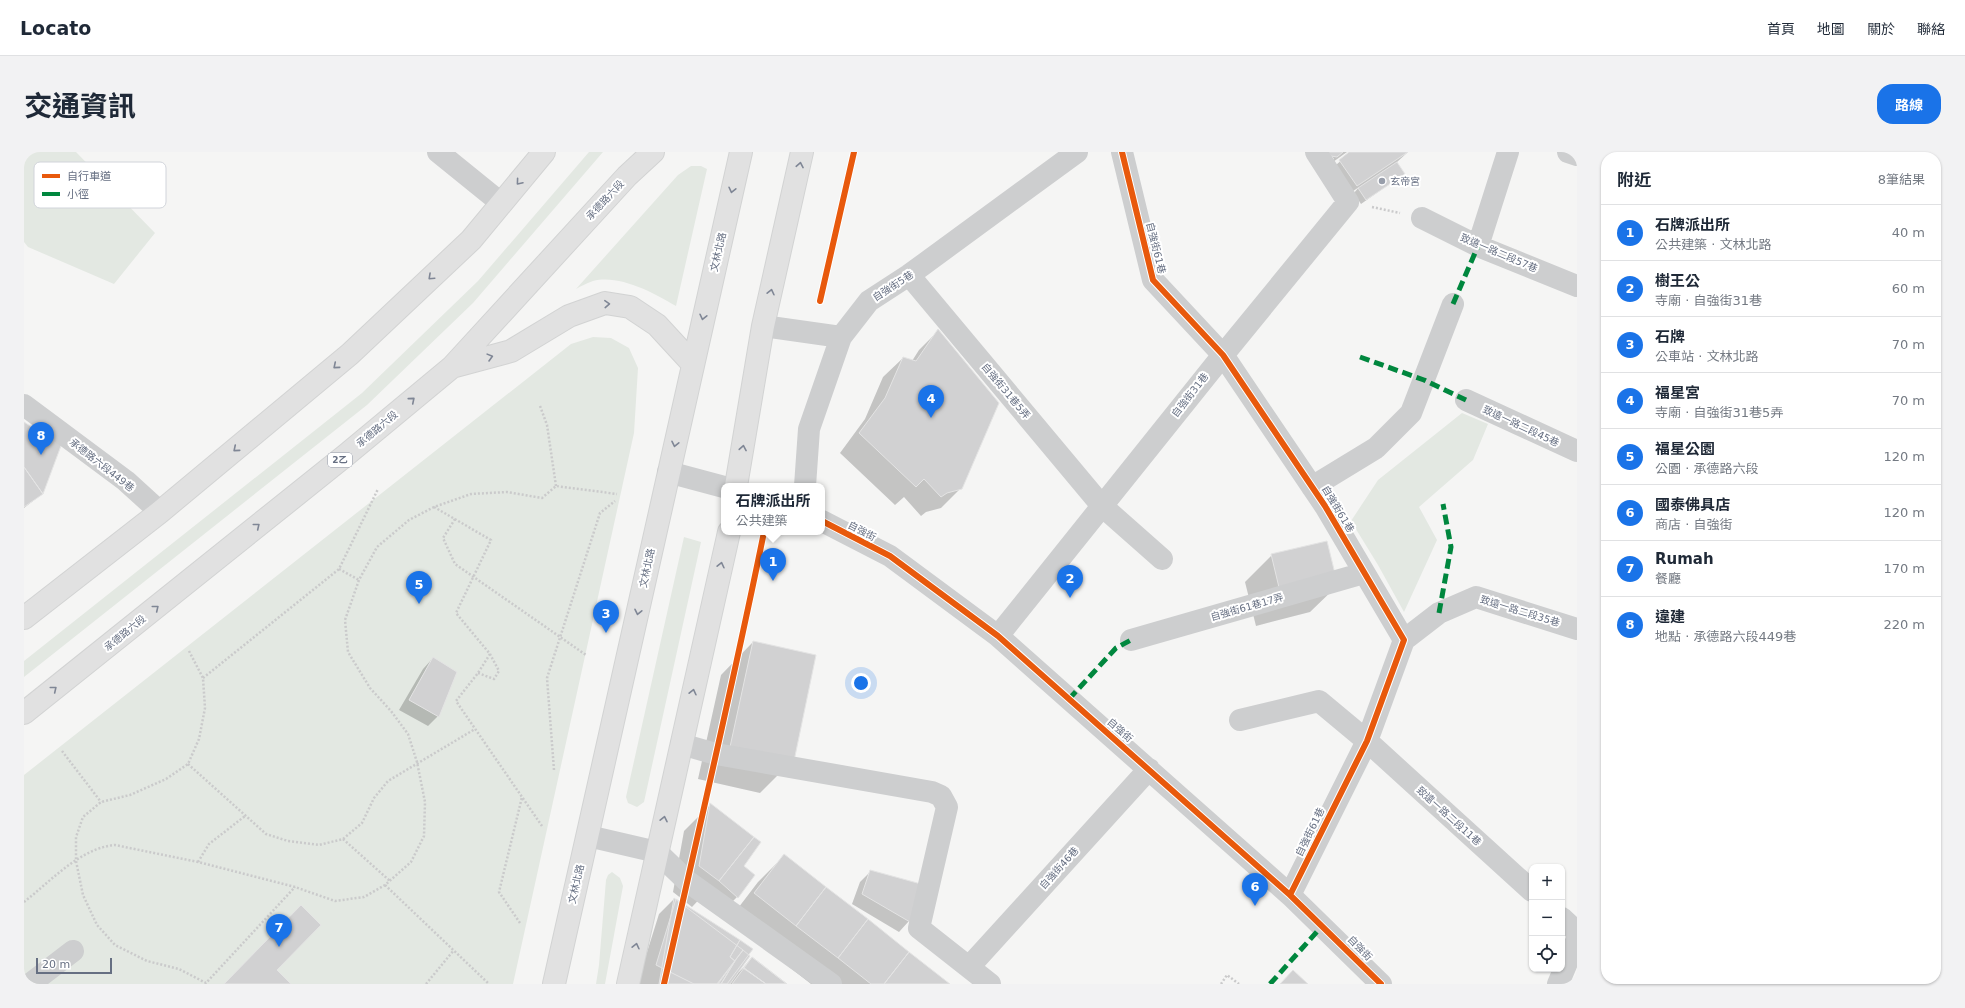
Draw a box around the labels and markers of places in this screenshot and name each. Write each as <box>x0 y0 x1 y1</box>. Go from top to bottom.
marker: 玄帝宮 <box>1377 176 1387 186</box>
place label: 玄帝宮 <box>1390 176 1420 187</box>
pin: 4 <box>918 385 944 418</box>
pin: 8 <box>28 422 54 455</box>
pin: 1 <box>760 548 786 581</box>
pin: 2 <box>1057 565 1083 598</box>
pin: 5 <box>406 571 432 604</box>
pin: 3 <box>593 600 619 633</box>
pin: 6 <box>1242 873 1268 906</box>
pin: 7 <box>266 914 292 947</box>

